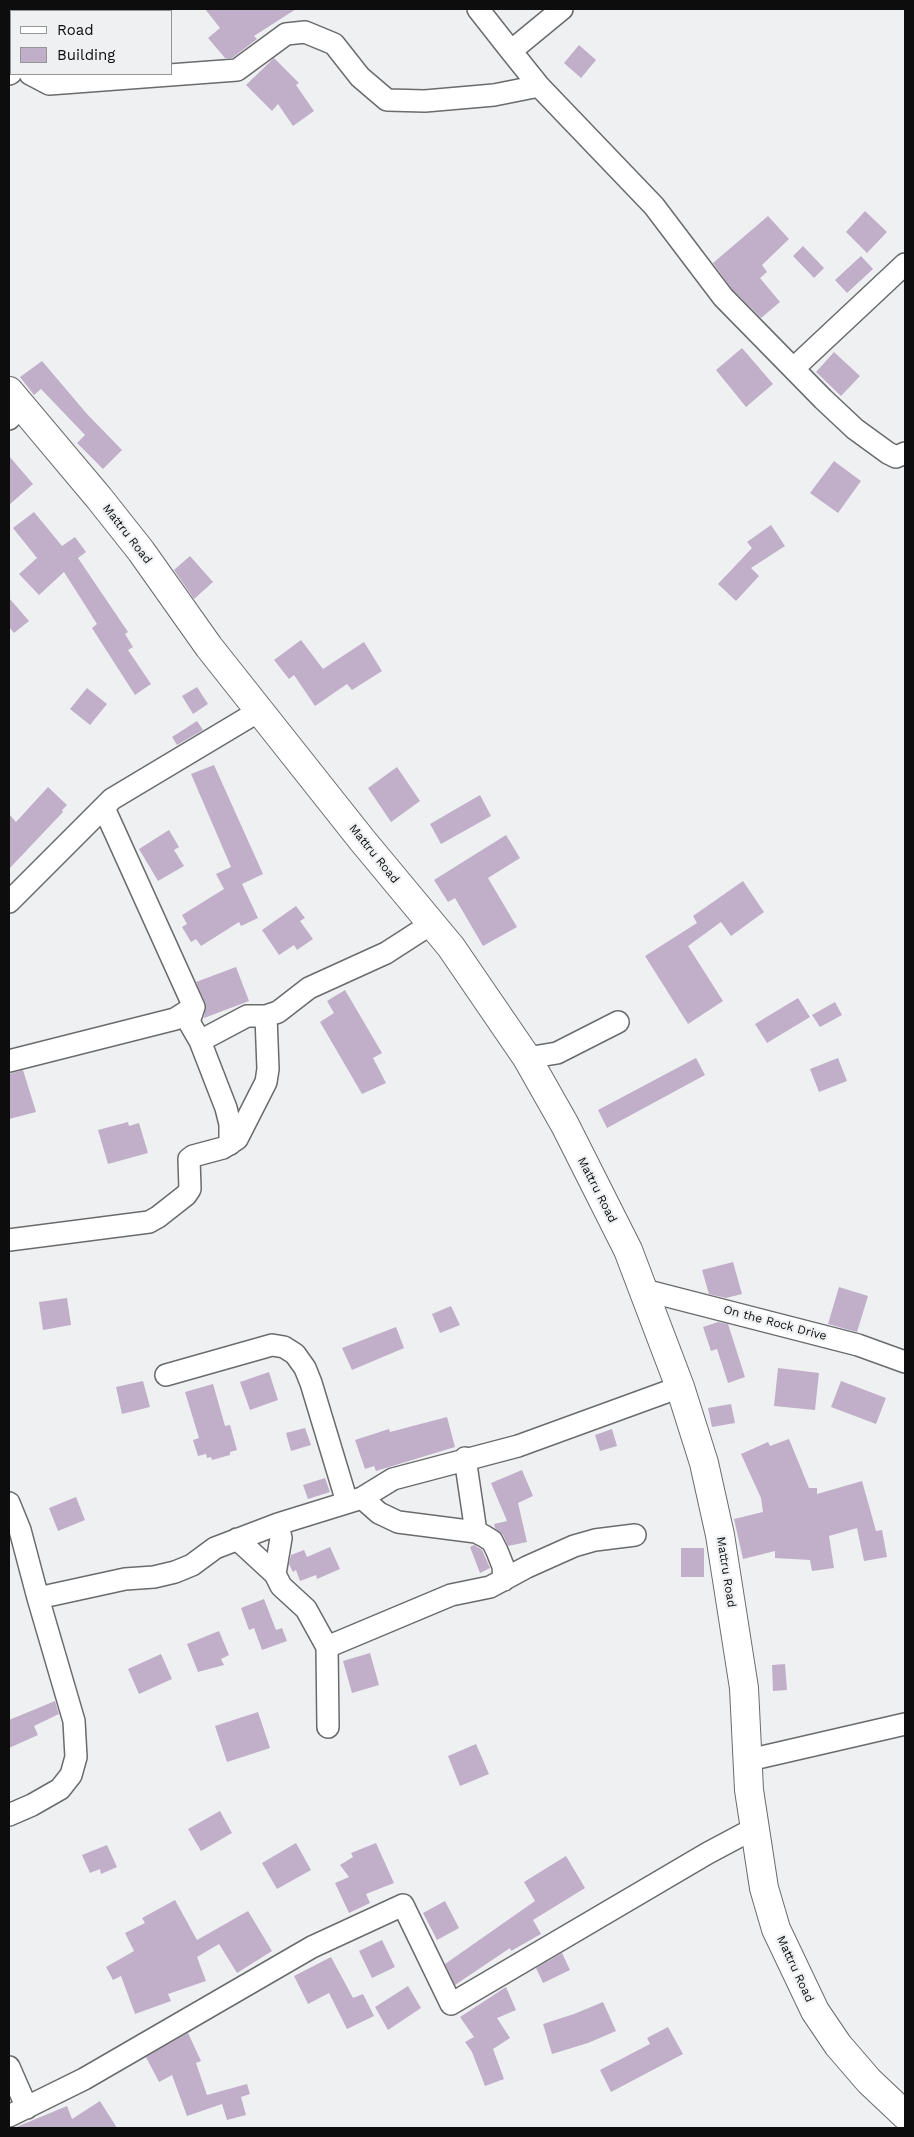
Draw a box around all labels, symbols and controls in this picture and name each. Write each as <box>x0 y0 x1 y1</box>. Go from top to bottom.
legend <box>10 10 172 75</box>
text: Road <box>57 21 94 39</box>
text: Building <box>57 46 115 64</box>
street label: Mattru Road <box>99 501 155 567</box>
street label: Mattru Road <box>346 822 402 886</box>
street label: Mattru Road <box>574 1155 620 1225</box>
street label: On the Rock Drive <box>722 1302 828 1344</box>
street label: Mattru Road <box>713 1535 739 1609</box>
street label: Mattru Road <box>773 1933 817 2005</box>

